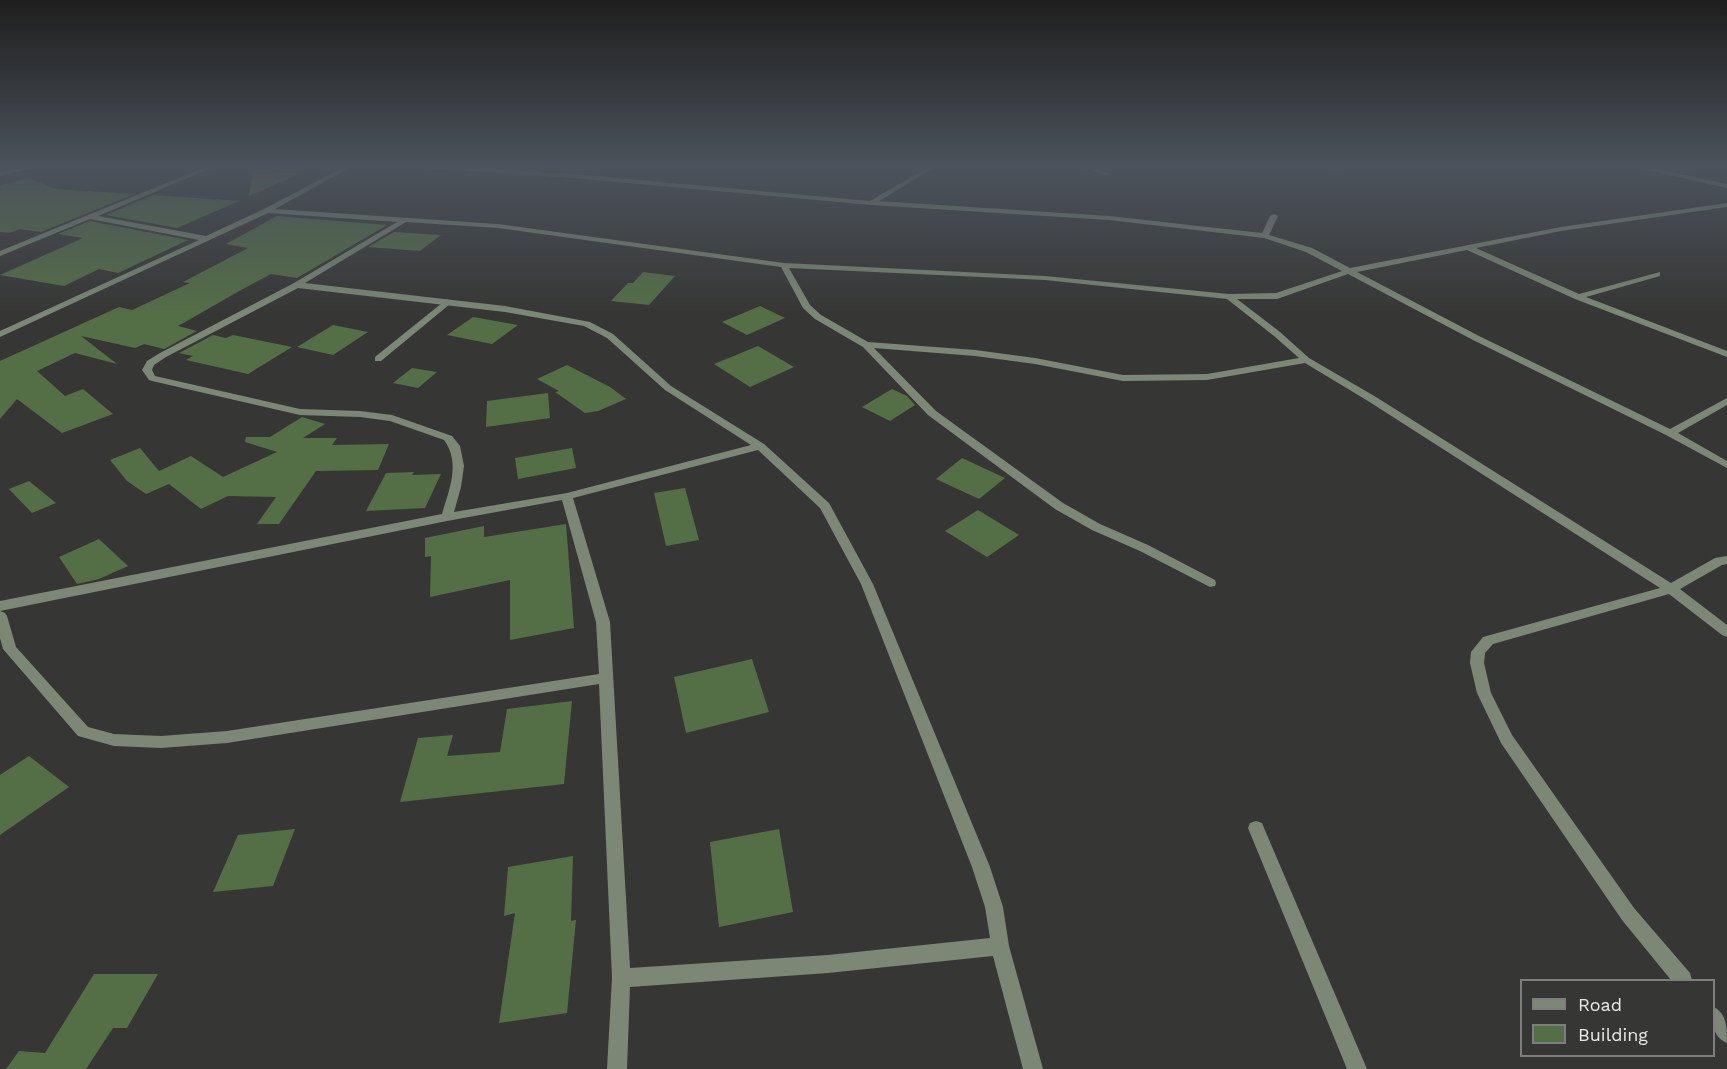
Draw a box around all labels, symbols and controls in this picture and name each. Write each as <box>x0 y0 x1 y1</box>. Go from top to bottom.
legend <box>1520 979 1715 1057</box>
text: Road <box>1578 994 1622 1015</box>
text: Building <box>1578 1024 1648 1045</box>

